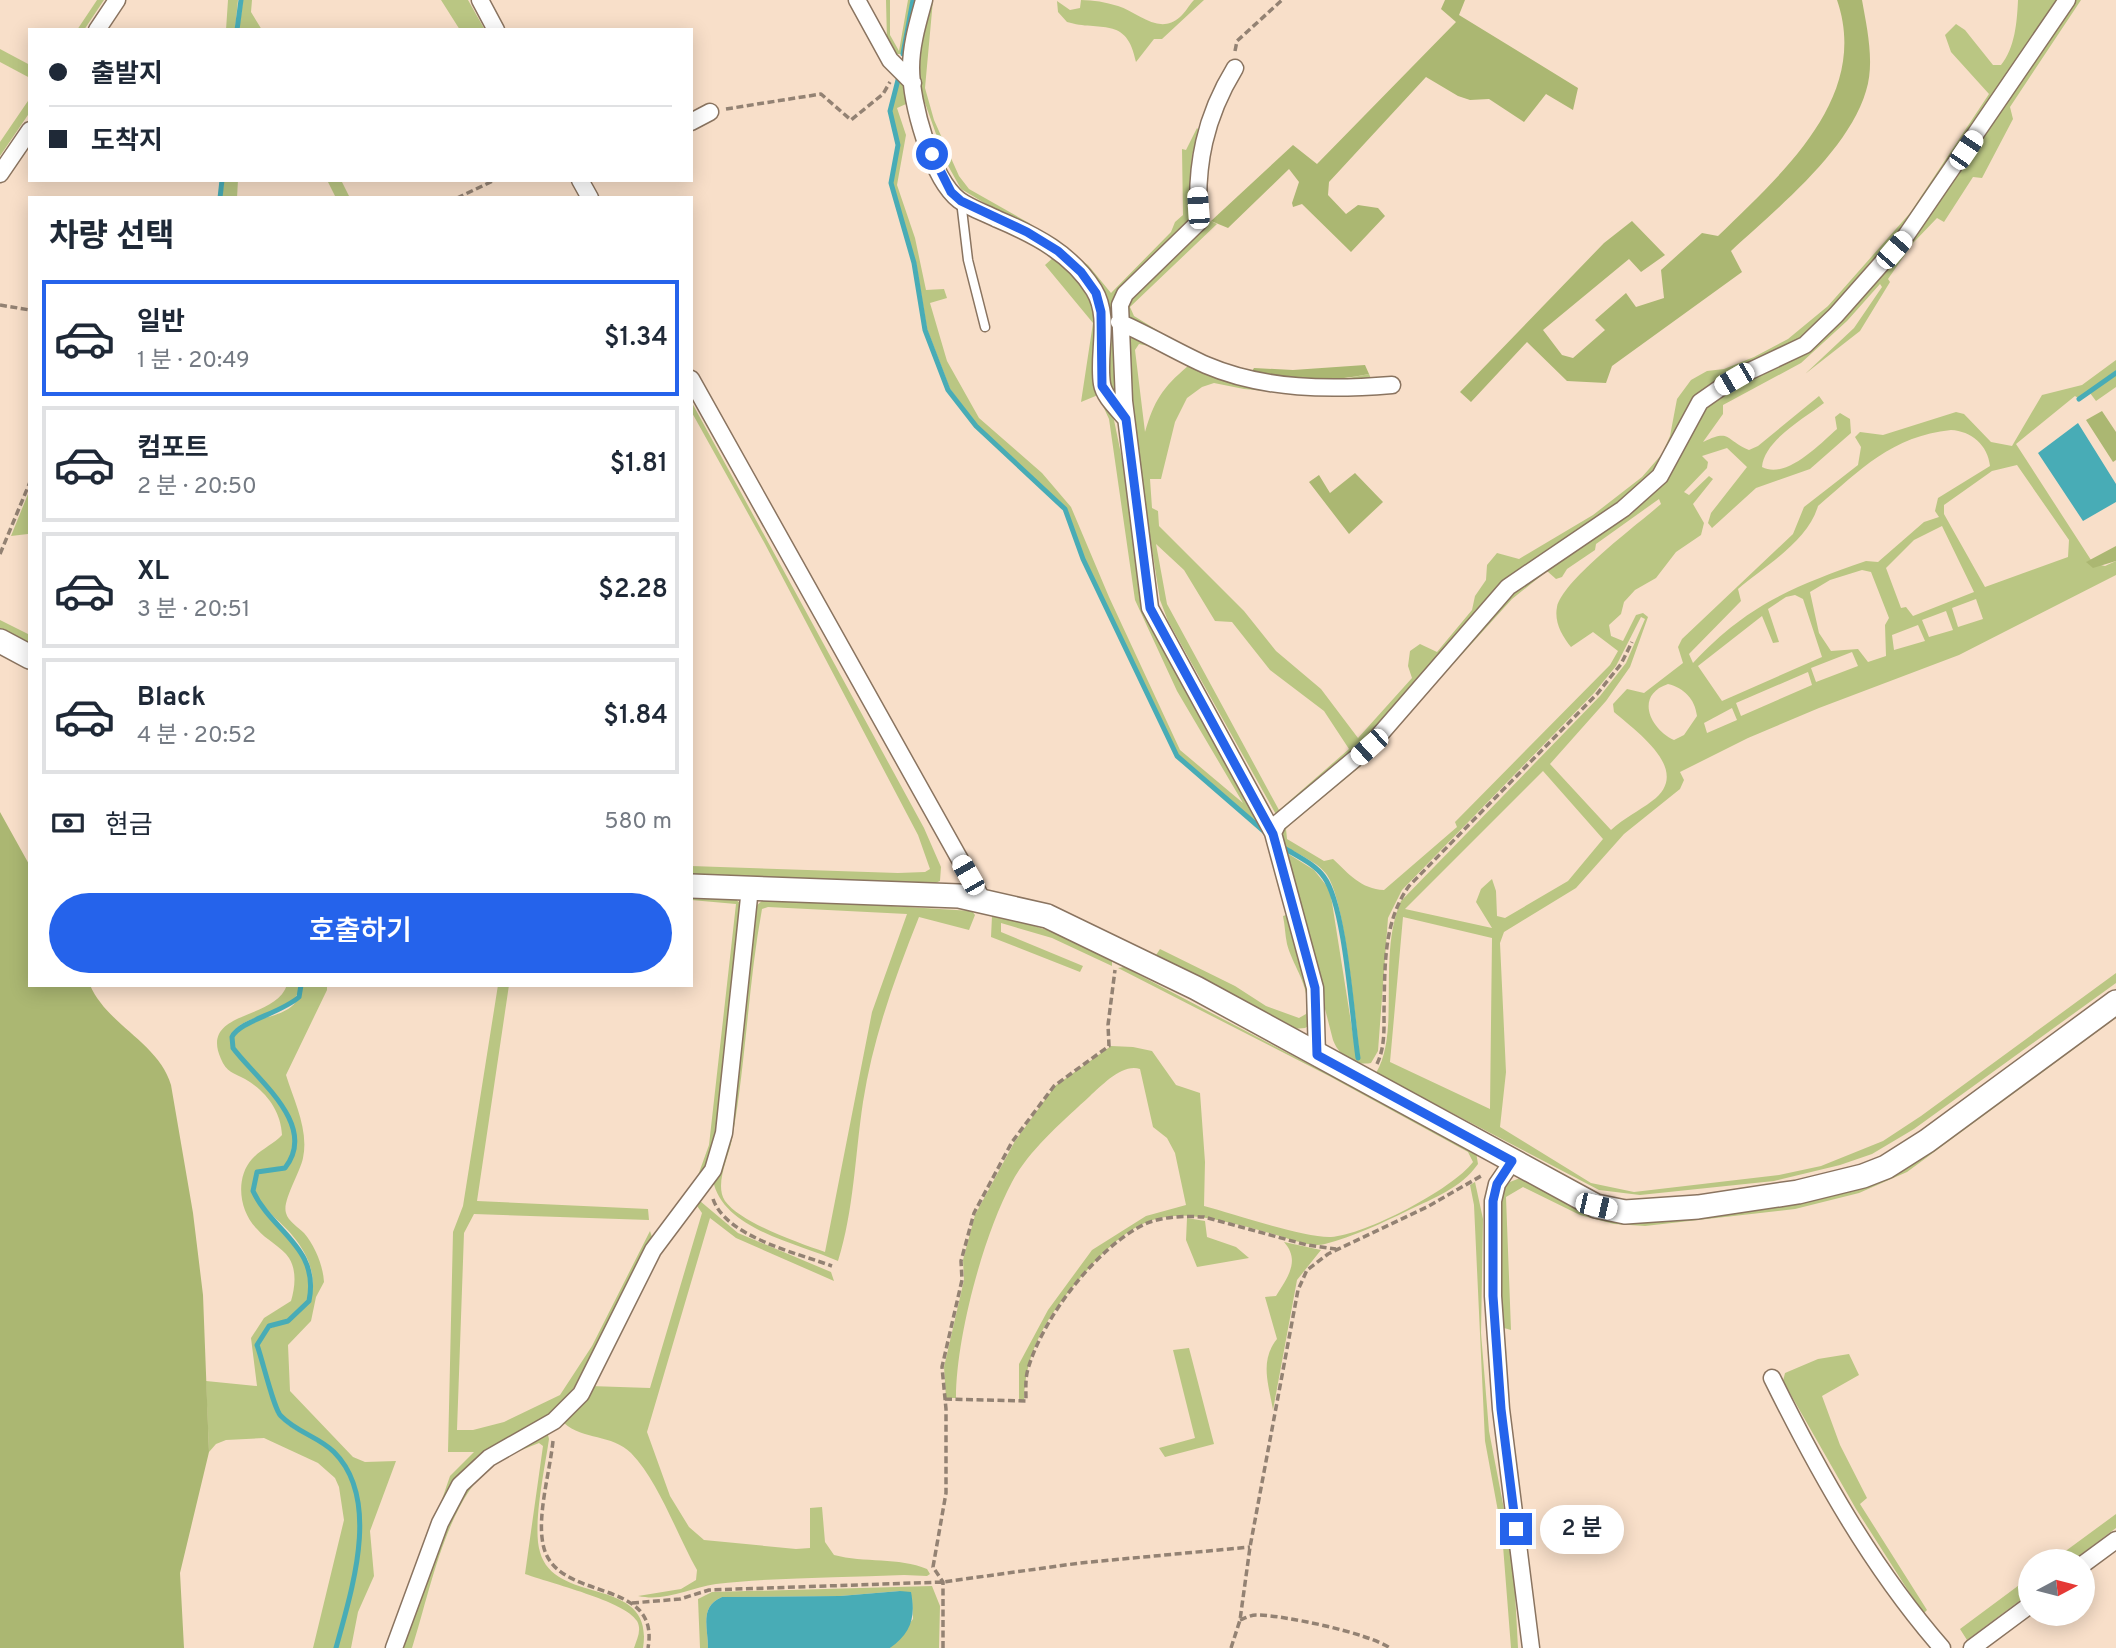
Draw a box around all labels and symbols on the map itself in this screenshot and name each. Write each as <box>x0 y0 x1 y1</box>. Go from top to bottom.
car <box>1946 127 1987 173</box>
route start <box>916 138 948 170</box>
car <box>1187 186 1210 230</box>
car <box>1873 227 1916 273</box>
car <box>1711 359 1758 399</box>
car <box>1347 725 1392 769</box>
car <box>949 852 988 898</box>
car <box>1574 1191 1619 1221</box>
callout: 2 분 <box>1540 1504 1624 1554</box>
route end <box>1500 1513 1532 1545</box>
north arrow <box>2018 1549 2095 1626</box>

